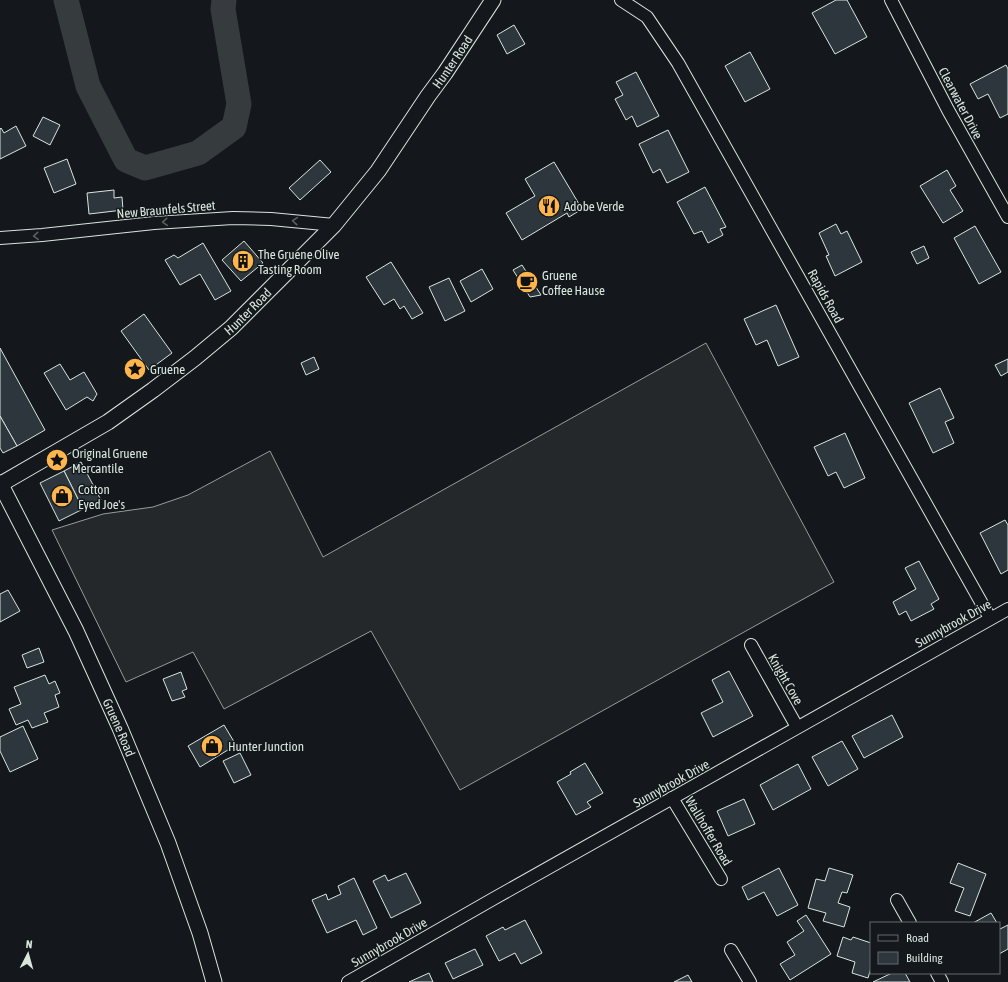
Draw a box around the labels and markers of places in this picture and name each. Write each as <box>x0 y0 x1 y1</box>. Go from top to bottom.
restaurant icon: Adobe Verde <box>536 193 562 219</box>
place label: Adobe Verde <box>564 199 624 214</box>
place label: The Gruene Olive Tasting Room <box>258 247 340 277</box>
building icon: The Gruene Olive Tasting Room <box>230 248 256 274</box>
place label: Gruene Coffee Hause <box>542 268 605 298</box>
cafe icon: Gruene Coffee Hause <box>514 269 540 295</box>
place icon: Gruene <box>122 356 148 382</box>
place label: Gruene <box>150 362 185 377</box>
place label: Original Gruene Mercantile <box>72 446 148 476</box>
place icon: Original Gruene Mercantile <box>44 447 70 473</box>
place label: Cotton Eyed Joe's <box>78 482 125 512</box>
shop icon: Cotton Eyed Joe's <box>49 483 75 509</box>
shop icon: Hunter Junction <box>199 733 225 759</box>
place label: Hunter Junction <box>228 739 304 754</box>

